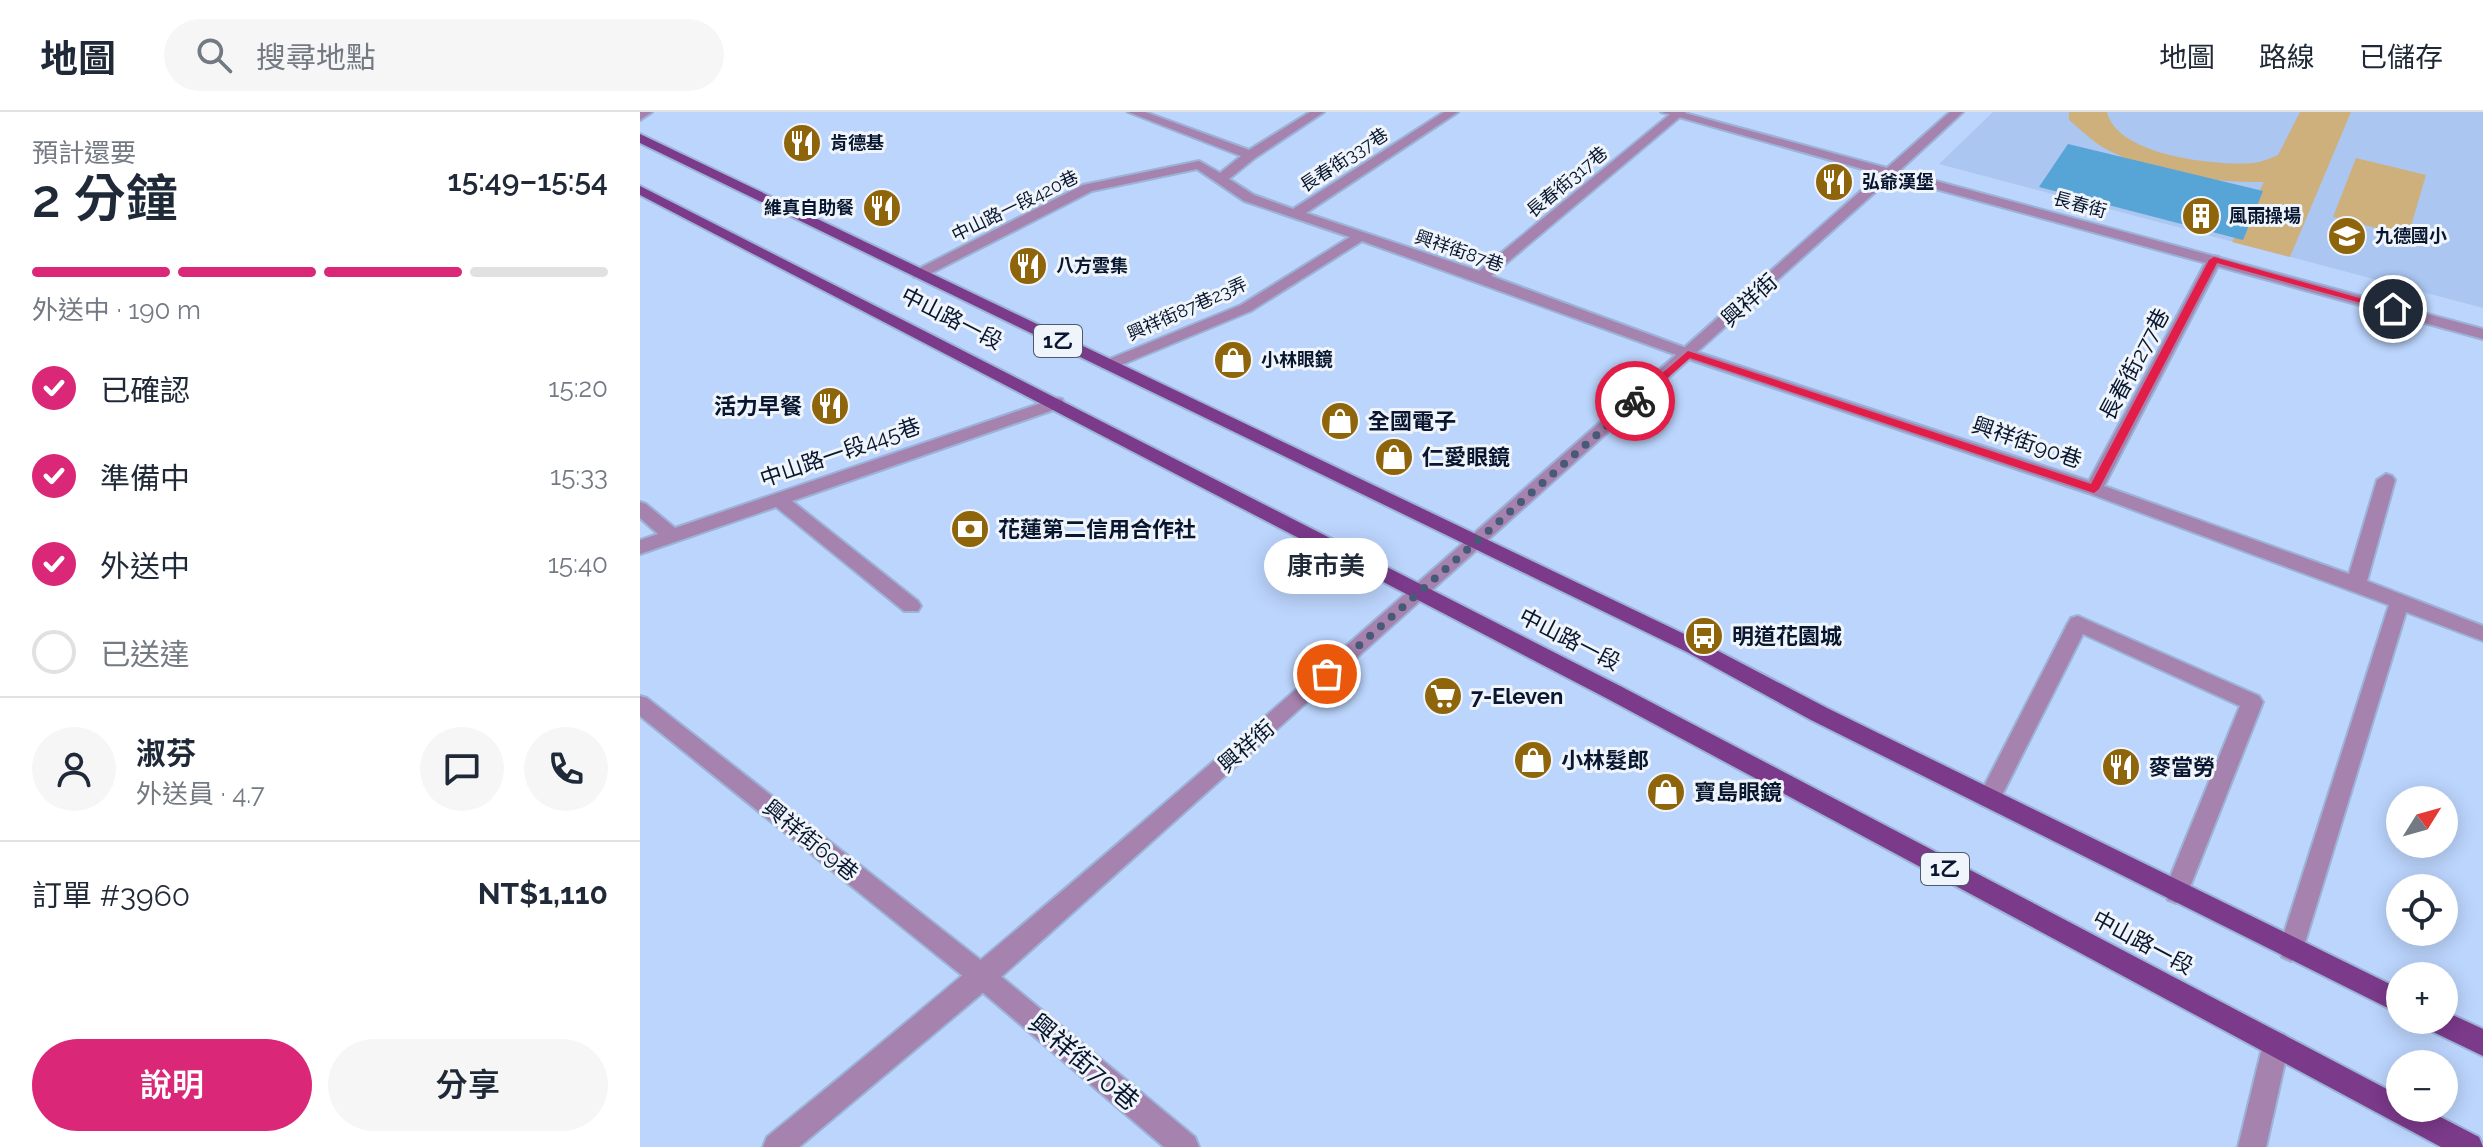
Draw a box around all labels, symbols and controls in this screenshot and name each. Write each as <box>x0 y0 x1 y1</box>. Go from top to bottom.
search box <box>164 19 724 91</box>
icon: search <box>192 33 236 77</box>
text: 地圖 <box>40 36 116 81</box>
text: 搜尋地點 <box>256 40 376 75</box>
text: 地圖 <box>2159 41 2215 74</box>
text: 路線 <box>2259 41 2315 74</box>
text: 已儲存 <box>2359 41 2443 74</box>
restaurant icon: 肯德基 <box>781 122 823 164</box>
street label: 長春街337巷 <box>1296 123 1392 196</box>
place label: 肯德基 <box>830 132 884 153</box>
text: 預計還要 <box>32 138 136 168</box>
street label: 長春街317巷 <box>1522 142 1611 221</box>
restaurant icon: 弘爺漢堡 <box>1813 161 1855 203</box>
text: 15:49–15:54 <box>448 163 608 198</box>
street label: 中山路一段420巷 <box>948 166 1082 245</box>
text: 2 分鐘 <box>32 168 177 229</box>
place label: 弘爺漢堡 <box>1862 171 1934 192</box>
restaurant icon: 維真自助餐 <box>861 187 903 229</box>
street label: 長春街 <box>2051 187 2109 222</box>
building icon: 風雨操場 <box>2180 195 2222 237</box>
place label: 維真自助餐 <box>764 197 854 218</box>
place label: 風雨操場 <box>2229 205 2301 226</box>
school or university icon: 九德國小 <box>2326 215 2368 257</box>
place label: 九德國小 <box>2375 225 2447 246</box>
street label: 興祥街87巷 <box>1412 226 1506 275</box>
restaurant icon: 八方雲集 <box>1007 245 1049 287</box>
place label: 八方雲集 <box>1056 255 1128 276</box>
street label: 興祥街 <box>1716 268 1782 332</box>
street label: 興祥街87巷23弄 <box>1123 273 1250 344</box>
pin <box>2359 275 2427 343</box>
street label: 中山路一段 <box>897 281 1007 355</box>
icon: home <box>2371 287 2415 331</box>
text: 外送中 · 190 m <box>32 295 201 325</box>
street label: 長春街277巷 <box>2094 304 2174 424</box>
road number: 1乙 <box>1034 325 1082 357</box>
shop icon: 小林眼鏡 <box>1212 339 1254 381</box>
place label: 小林眼鏡 <box>1261 349 1333 370</box>
courier <box>1595 361 1675 441</box>
icon: check <box>32 366 76 410</box>
text: 已確認 <box>100 373 190 408</box>
text: 15:20 <box>548 373 608 403</box>
icon: bike <box>1613 379 1657 423</box>
restaurant icon: 活力早餐 <box>809 385 851 427</box>
place label: 活力早餐 <box>714 393 802 419</box>
shop icon: 全國電子 <box>1319 400 1361 442</box>
place label: 全國電子 <box>1368 408 1456 434</box>
street label: 興祥街90巷 <box>1969 411 2085 473</box>
street label: 中山路一段445巷 <box>756 412 924 492</box>
shop icon: 仁愛眼鏡 <box>1373 436 1415 478</box>
place label: 仁愛眼鏡 <box>1422 444 1510 470</box>
icon: check <box>32 454 76 498</box>
text: 準備中 <box>100 461 190 496</box>
text: 15:33 <box>550 461 608 491</box>
bank icon: 花蓮第二信用合作社 <box>949 508 991 550</box>
place label: 花蓮第二信用合作社 <box>998 516 1196 542</box>
callout: 康市美 <box>1265 538 1389 594</box>
icon: check <box>32 542 76 586</box>
text: 外送中 <box>100 549 190 584</box>
text: 15:40 <box>548 549 608 579</box>
text: 康市美 <box>1287 551 1365 581</box>
street label: 中山路一段 <box>1515 602 1625 676</box>
bus stop icon: 明道花園城 <box>1683 615 1725 657</box>
place label: 明道花園城 <box>1732 623 1842 649</box>
text: 已送達 <box>100 637 190 672</box>
pin <box>1293 640 1361 708</box>
icon: bag <box>1305 652 1349 696</box>
supermarket icon: 7-Eleven <box>1422 675 1464 717</box>
place label: 7-Eleven <box>1471 683 1563 709</box>
street label: 興祥街 <box>1213 715 1279 777</box>
button: person <box>32 727 116 811</box>
button: chat <box>420 727 504 811</box>
button: phone <box>524 727 608 811</box>
text: 淑芬 <box>136 736 196 771</box>
shop icon: 小林髮郎 <box>1512 739 1554 781</box>
restaurant icon: 麥當勞 <box>2100 746 2142 788</box>
place label: 小林髮郎 <box>1561 747 1649 773</box>
place label: 麥當勞 <box>2149 754 2215 780</box>
shop icon: 寶島眼鏡 <box>1645 771 1687 813</box>
text: 外送員 · 4.7 <box>136 779 265 809</box>
place label: 寶島眼鏡 <box>1694 779 1782 805</box>
north arrow <box>2386 786 2458 858</box>
map controls <box>2386 786 2458 1122</box>
street label: 興祥街69巷 <box>758 794 864 886</box>
road number: 1乙 <box>1921 853 1969 885</box>
button: locate <box>2386 874 2458 946</box>
text: NT$1,110 <box>478 876 608 911</box>
text: 訂單 #3960 <box>32 878 190 913</box>
street label: 中山路一段 <box>2088 905 2198 979</box>
button: + <box>2386 962 2458 1034</box>
street label: 興祥街70巷 <box>1023 1008 1145 1116</box>
button: 說明 <box>32 1039 312 1131</box>
button: 分享 <box>328 1039 608 1131</box>
button: − <box>2386 1050 2458 1122</box>

